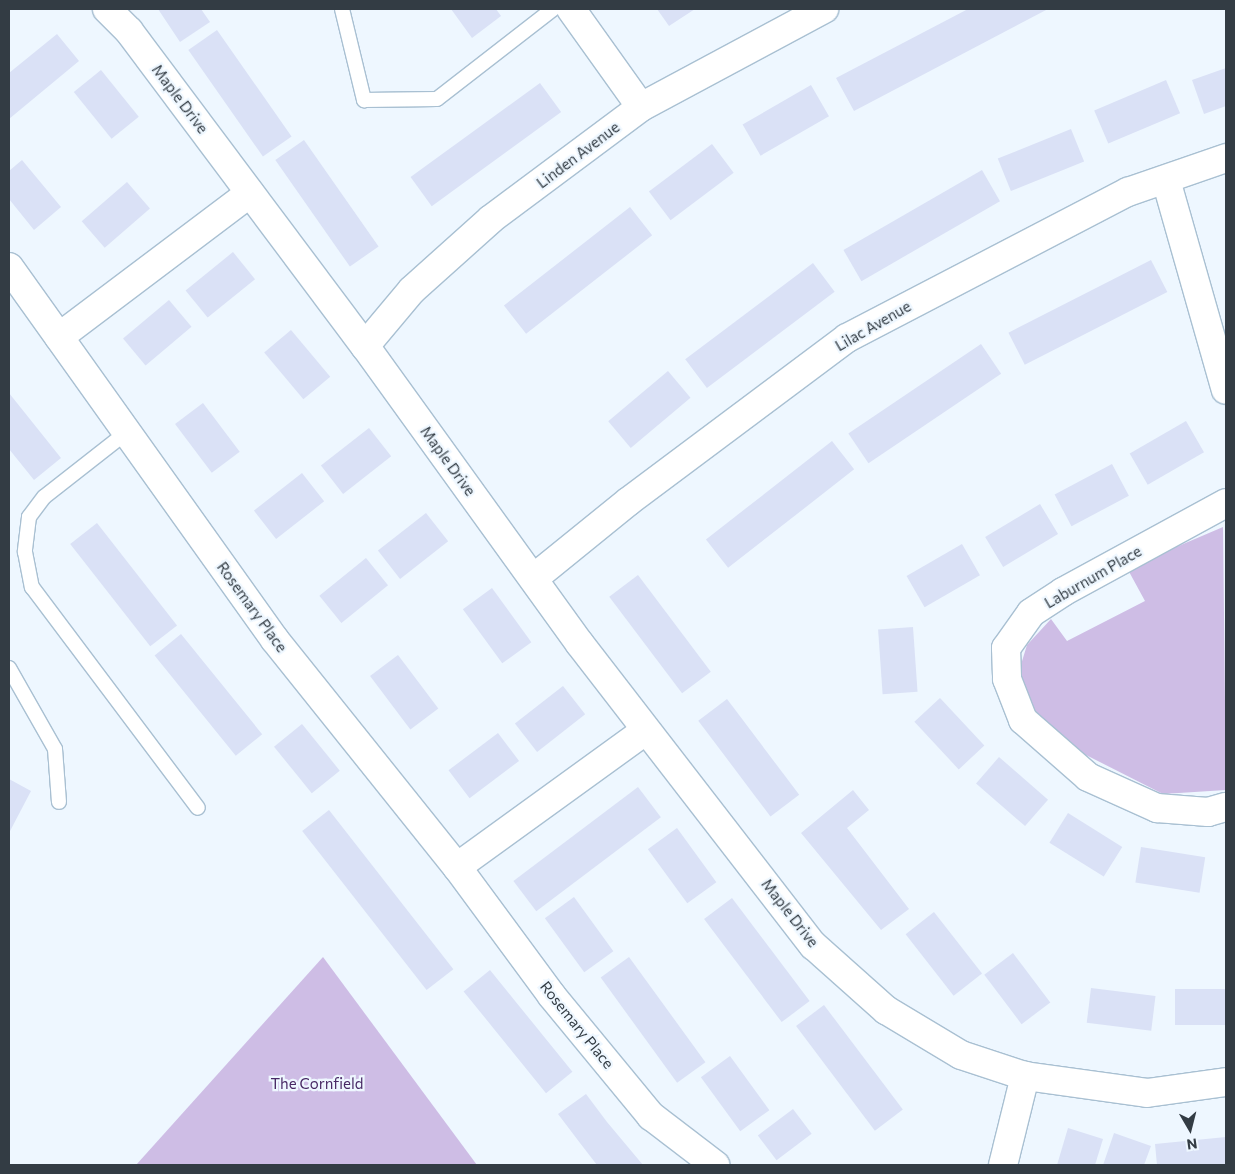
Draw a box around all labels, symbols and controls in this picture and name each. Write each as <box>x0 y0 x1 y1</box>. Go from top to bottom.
street label: Maple Drive <box>148 61 212 137</box>
street label: Linden Avenue <box>533 118 623 192</box>
street label: Lilac Avenue <box>832 297 914 355</box>
street label: Maple Drive <box>417 423 479 499</box>
street label: Laburnum Place <box>1041 542 1145 612</box>
street label: Rosemary Place <box>213 558 291 656</box>
street label: Maple Drive <box>758 875 822 951</box>
street label: Rosemary Place <box>536 978 618 1072</box>
park label: The Cornfield <box>271 1075 363 1093</box>
north arrow <box>1165 1104 1215 1154</box>
text: N <box>1186 1135 1199 1153</box>

